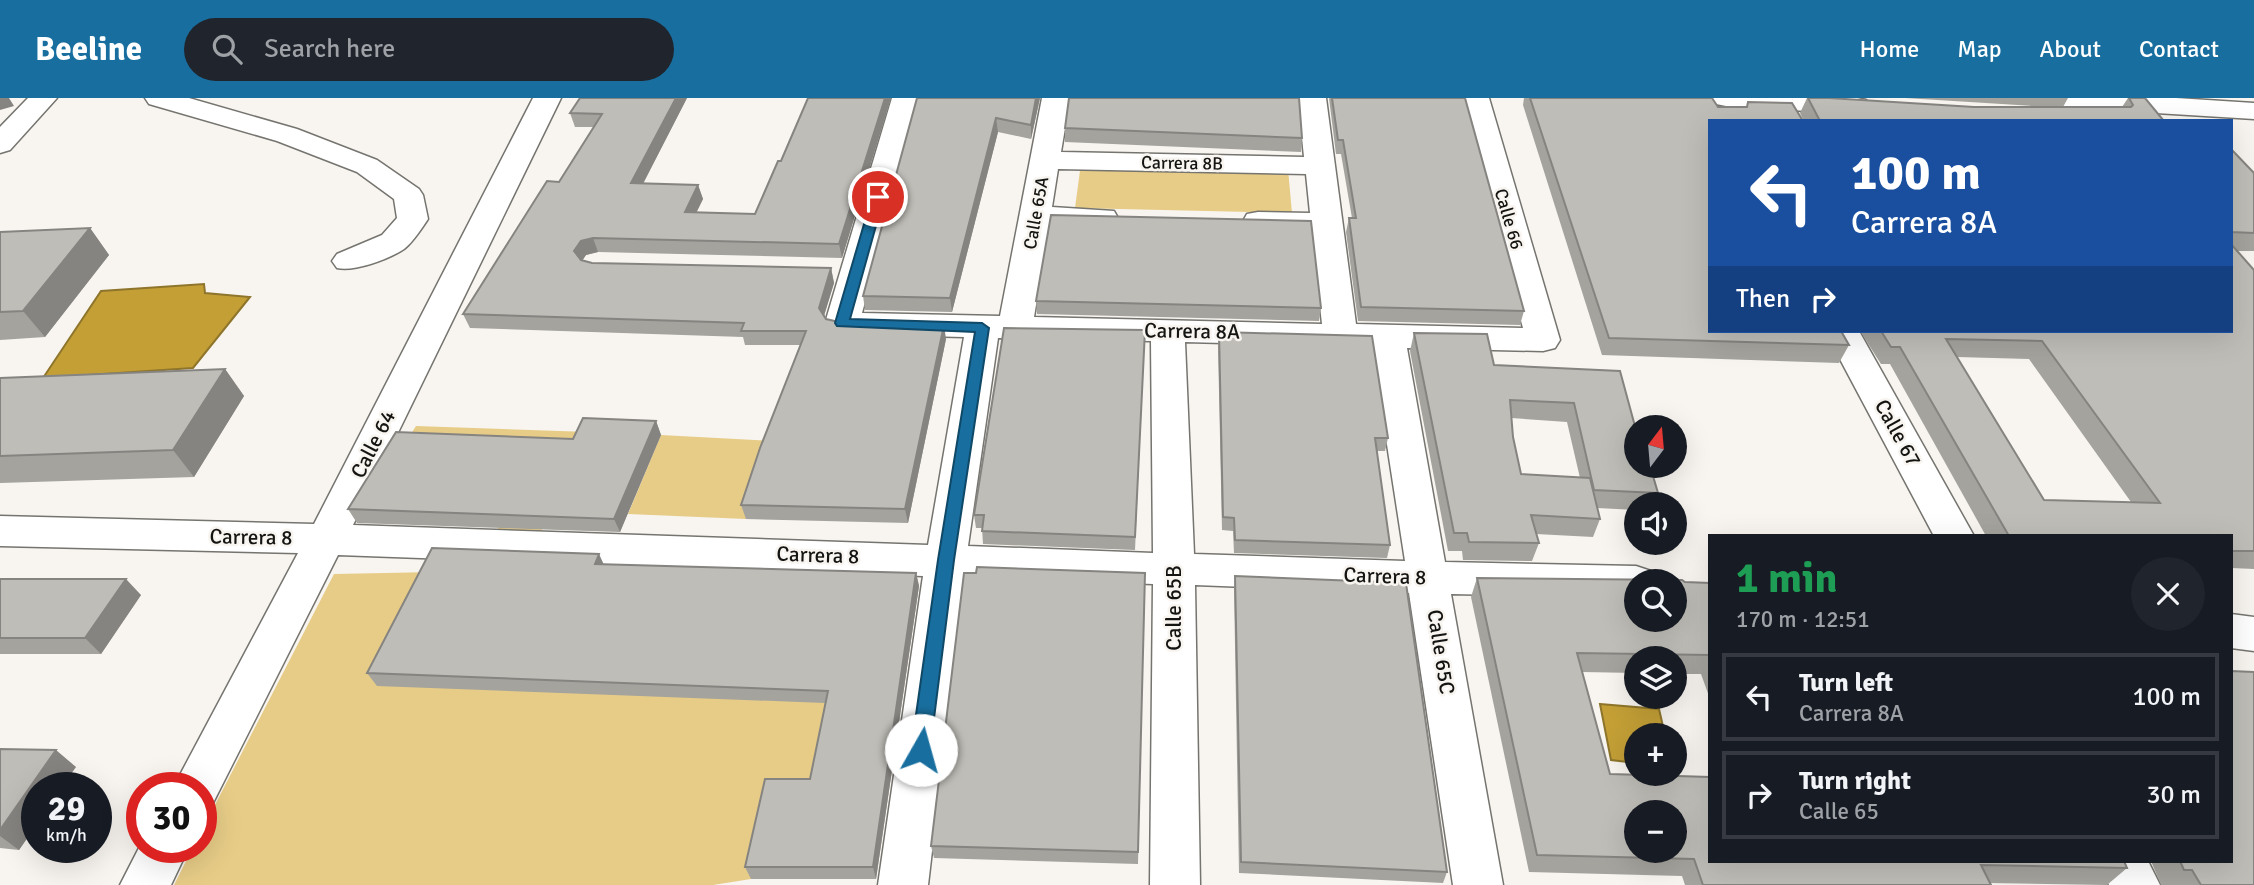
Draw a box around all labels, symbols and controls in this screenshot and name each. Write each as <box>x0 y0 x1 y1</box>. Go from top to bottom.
search box <box>184 18 674 81</box>
text: Beeline <box>35 29 142 70</box>
icon: search <box>208 30 246 68</box>
text: Search here <box>264 33 395 65</box>
text: Home <box>1859 34 1919 64</box>
text: Map <box>1957 34 2002 64</box>
text: About <box>2040 34 2101 64</box>
text: Contact <box>2139 34 2219 64</box>
text: 100 m <box>1851 143 1981 203</box>
icon: left <box>1736 147 1827 238</box>
street label: Carrera 8B <box>1141 151 1223 175</box>
pin <box>848 167 908 227</box>
street label: Calle 65A <box>1019 175 1053 251</box>
icon: arrive <box>859 178 897 216</box>
street label: Calle 66 <box>1490 186 1528 252</box>
text: Carrera 8A <box>1851 203 1997 242</box>
icon: right <box>1804 280 1842 318</box>
text: Then <box>1736 283 1790 315</box>
street label: Carrera 8A <box>1144 317 1240 345</box>
street label: Calle 67 <box>1869 395 1927 471</box>
street label: Calle 64 <box>345 406 401 482</box>
north arrow <box>1624 415 1687 478</box>
map controls <box>1624 415 1687 863</box>
button: sound <box>1624 492 1687 555</box>
street label: Carrera 8 <box>209 523 293 551</box>
street label: Carrera 8 <box>776 541 860 569</box>
text: 1 min <box>1736 553 1837 604</box>
button: close <box>2131 557 2205 631</box>
street label: Carrera 8 <box>1343 562 1427 590</box>
street label: Calle 65B <box>1161 565 1187 651</box>
button: search <box>1624 569 1687 632</box>
text: 170 m · 12:51 <box>1736 605 1870 634</box>
street label: Calle 65C <box>1421 608 1461 696</box>
button: layers <box>1624 646 1687 709</box>
text: Turn left <box>1799 667 1893 699</box>
icon: left <box>1740 678 1778 716</box>
text: 100 m <box>2132 681 2201 713</box>
text: Carrera 8A <box>1799 699 1904 728</box>
position arrow <box>884 713 958 787</box>
button: + <box>1624 723 1687 786</box>
text: Turn right <box>1799 765 1911 797</box>
speed limit sign: 30 <box>126 772 217 863</box>
icon: right <box>1740 776 1778 814</box>
text: 30 m <box>2146 779 2201 811</box>
text: 29 <box>48 787 85 830</box>
text: Calle 65 <box>1799 797 1879 826</box>
button: − <box>1624 800 1687 863</box>
text: km/h <box>46 824 87 846</box>

